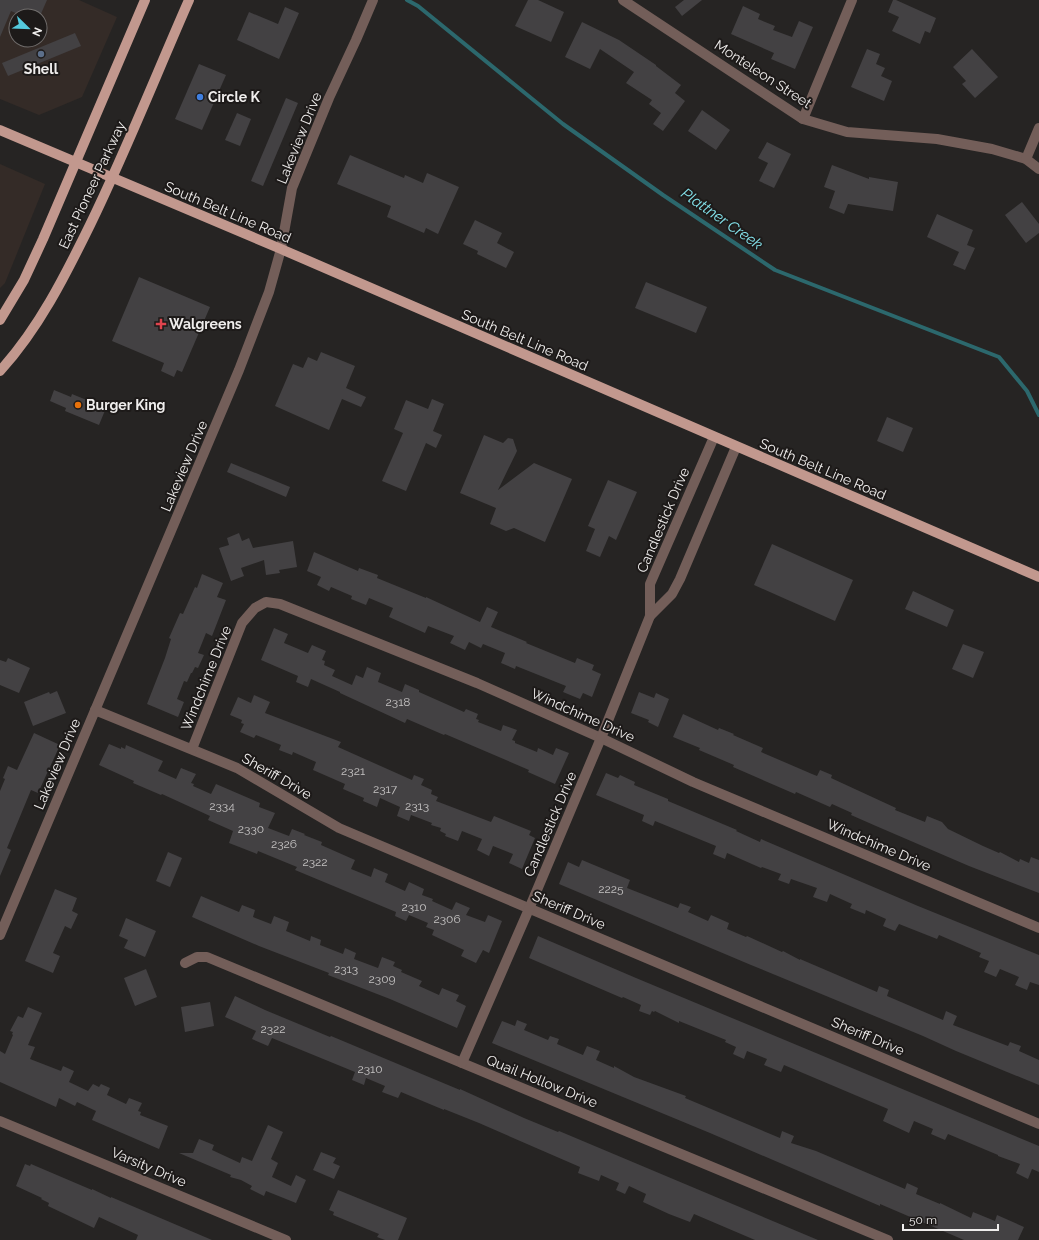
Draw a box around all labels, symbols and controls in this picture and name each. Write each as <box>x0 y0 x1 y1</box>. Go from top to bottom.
north arrow <box>8 8 48 48</box>
text: N <box>29 25 44 38</box>
street label: Monteleon Street <box>712 37 815 111</box>
marker: Shell <box>36 49 46 59</box>
place label: Shell <box>24 61 59 77</box>
place label: Circle K <box>208 89 261 105</box>
street label: Lakeview Drive <box>273 90 325 186</box>
marker: Circle K <box>195 92 205 102</box>
street label: East Pioneer Parkway <box>55 118 129 251</box>
street label: South Belt Line Road <box>162 178 294 246</box>
water label: Plattner Creek <box>678 184 766 254</box>
street label: South Belt Line Road <box>459 306 591 374</box>
place label: Walgreens <box>169 316 242 332</box>
marker: Walgreens <box>156 319 166 329</box>
place label: Burger King <box>86 397 166 413</box>
marker: Burger King <box>73 400 83 410</box>
street label: Lakeview Drive <box>158 418 210 514</box>
street label: South Belt Line Road <box>757 435 889 503</box>
street label: Candlestick Drive <box>634 465 692 575</box>
street label: Windchime Drive <box>178 623 234 733</box>
street label: Windchime Drive <box>529 685 637 745</box>
house number: 2318 <box>386 695 410 709</box>
street label: Lakeview Drive <box>31 716 83 812</box>
street label: Sheriff Drive <box>239 750 315 802</box>
house number: 2321 <box>341 764 365 778</box>
street label: Candlestick Drive <box>521 769 579 879</box>
house number: 2317 <box>373 782 398 796</box>
house number: 2334 <box>209 799 235 813</box>
house number: 2313 <box>405 799 429 813</box>
street label: Windchime Drive <box>825 816 933 874</box>
house number: 2330 <box>238 822 264 836</box>
house number: 2326 <box>271 837 297 851</box>
house number: 2322 <box>302 855 328 869</box>
house number: 2225 <box>598 882 624 896</box>
street label: Sheriff Drive <box>530 887 608 933</box>
house number: 2310 <box>401 900 427 914</box>
house number: 2306 <box>433 912 461 926</box>
house number: 2313 <box>334 962 358 976</box>
house number: 2309 <box>368 972 396 986</box>
street label: Sheriff Drive <box>829 1013 907 1059</box>
house number: 2322 <box>260 1022 286 1036</box>
street label: Quail Hollow Drive <box>484 1051 600 1111</box>
house number: 2310 <box>357 1062 383 1076</box>
street label: Varsity Drive <box>109 1144 189 1190</box>
scale bar <box>903 1206 998 1232</box>
text: 50 m <box>909 1213 937 1227</box>

